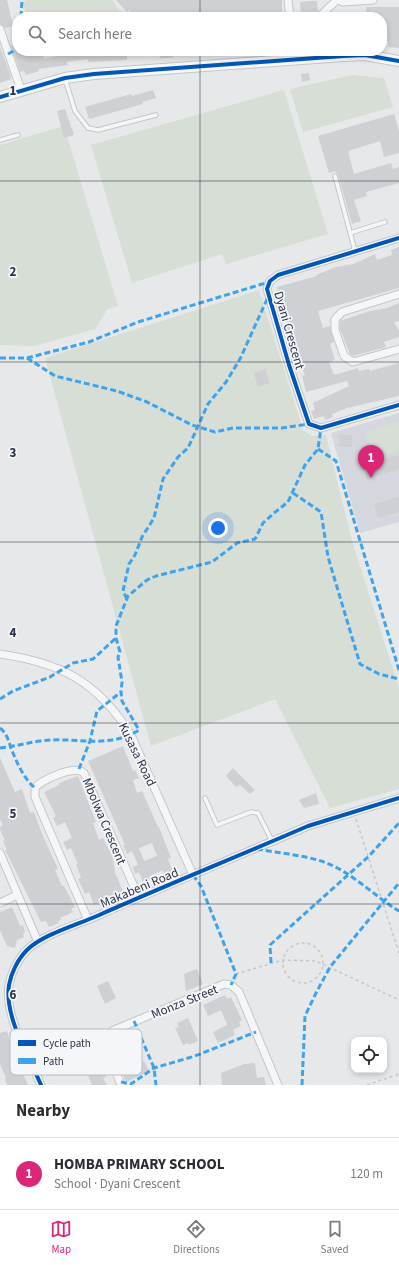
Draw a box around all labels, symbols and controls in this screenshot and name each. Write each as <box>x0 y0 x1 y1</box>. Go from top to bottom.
search box <box>12 12 387 56</box>
icon: search <box>26 23 48 45</box>
text: Search here <box>58 24 132 45</box>
text: 1 <box>10 82 17 100</box>
text: 2 <box>10 263 17 281</box>
street label: Dyani Crescent <box>269 289 309 372</box>
text: 3 <box>10 444 17 462</box>
pin: 1 <box>358 445 384 478</box>
your location <box>208 518 228 538</box>
text: 4 <box>10 624 17 642</box>
street label: Kusasa Road <box>114 720 160 789</box>
street label: Mbolwa Crescent <box>78 775 131 868</box>
text: 5 <box>10 805 17 823</box>
street label: Makabeni Road <box>98 863 181 912</box>
street label: Monza Street <box>148 980 221 1023</box>
text: 6 <box>10 986 17 1004</box>
legend <box>10 1029 142 1075</box>
text: Cycle path <box>43 1036 91 1051</box>
map controls <box>351 1037 387 1073</box>
button: locate <box>351 1037 387 1073</box>
text: Path <box>43 1054 64 1069</box>
text: Nearby <box>16 1099 70 1123</box>
text: HOMBA PRIMARY SCHOOL <box>54 1154 224 1175</box>
text: 1 <box>26 1165 32 1183</box>
text: 120 m <box>350 1165 383 1183</box>
text: School · Dyani Crescent <box>54 1175 180 1193</box>
tab: Map <box>50 1218 72 1257</box>
tab: Directions <box>173 1218 220 1257</box>
tab: Saved <box>321 1218 349 1257</box>

